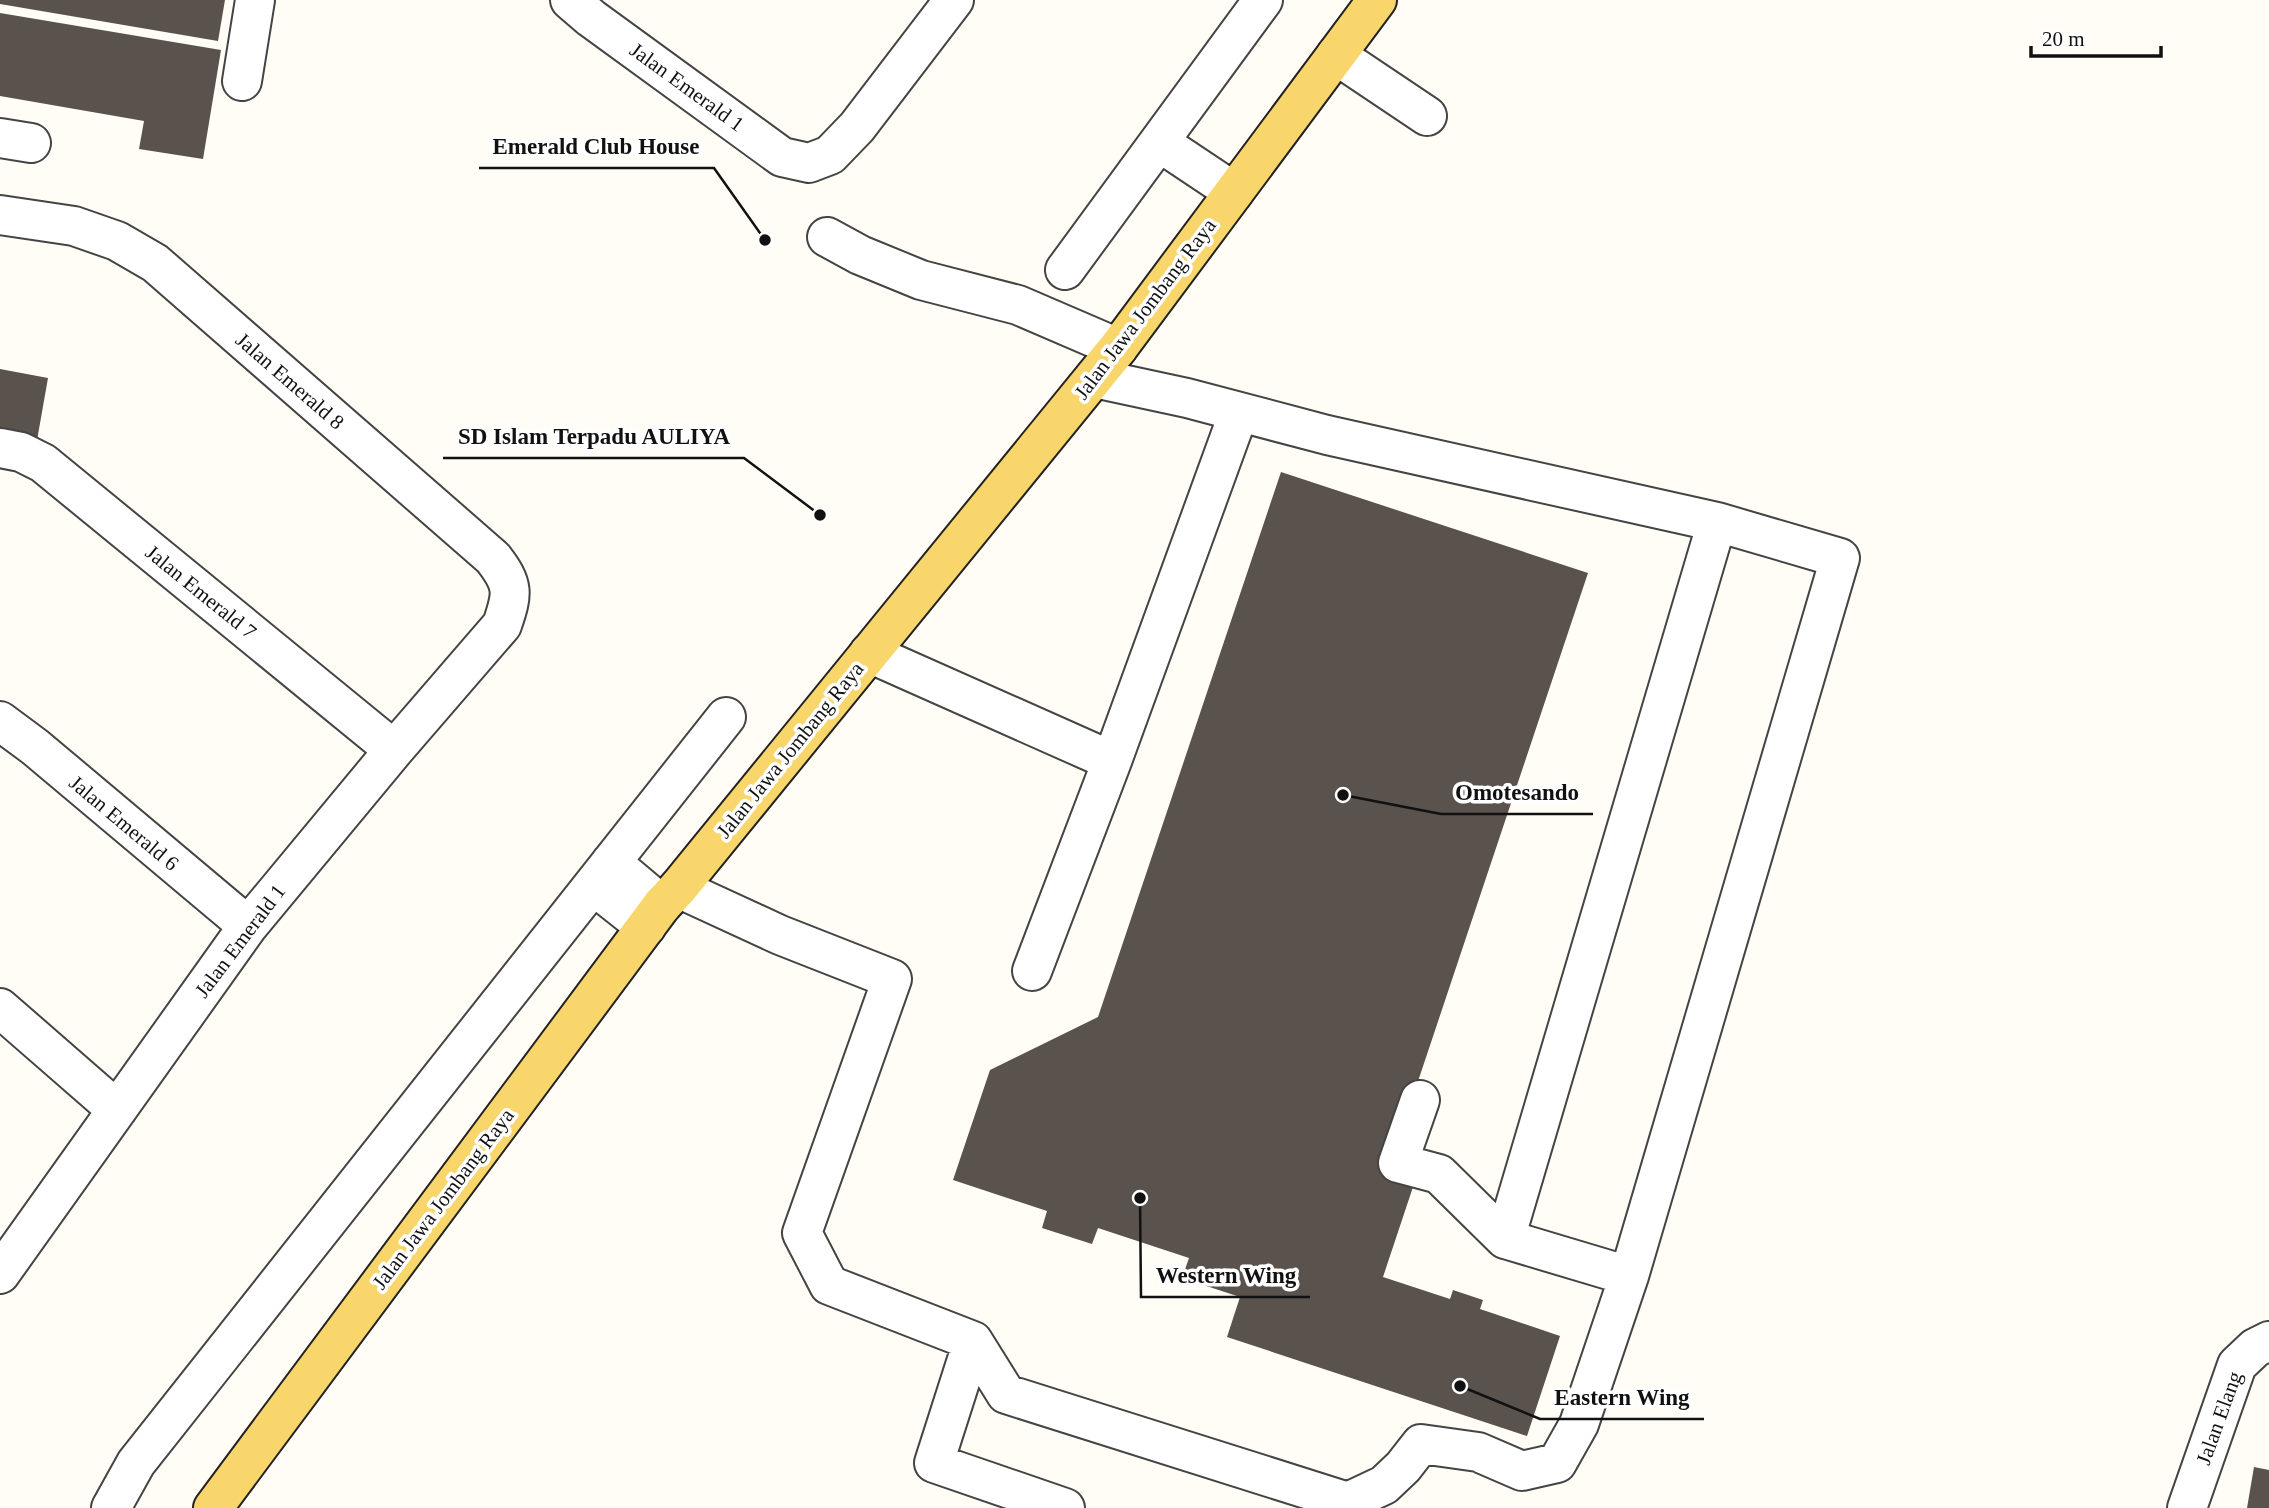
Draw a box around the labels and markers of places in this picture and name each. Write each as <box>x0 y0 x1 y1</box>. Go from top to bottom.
callout: Emerald Club House <box>479 124 714 168</box>
callout: SD Islam Terpadu AULIYA <box>443 414 744 458</box>
callout: Omotesando <box>1441 770 1593 814</box>
callout: Western Wing <box>1141 1253 1310 1297</box>
callout: Eastern Wing <box>1540 1375 1704 1419</box>

